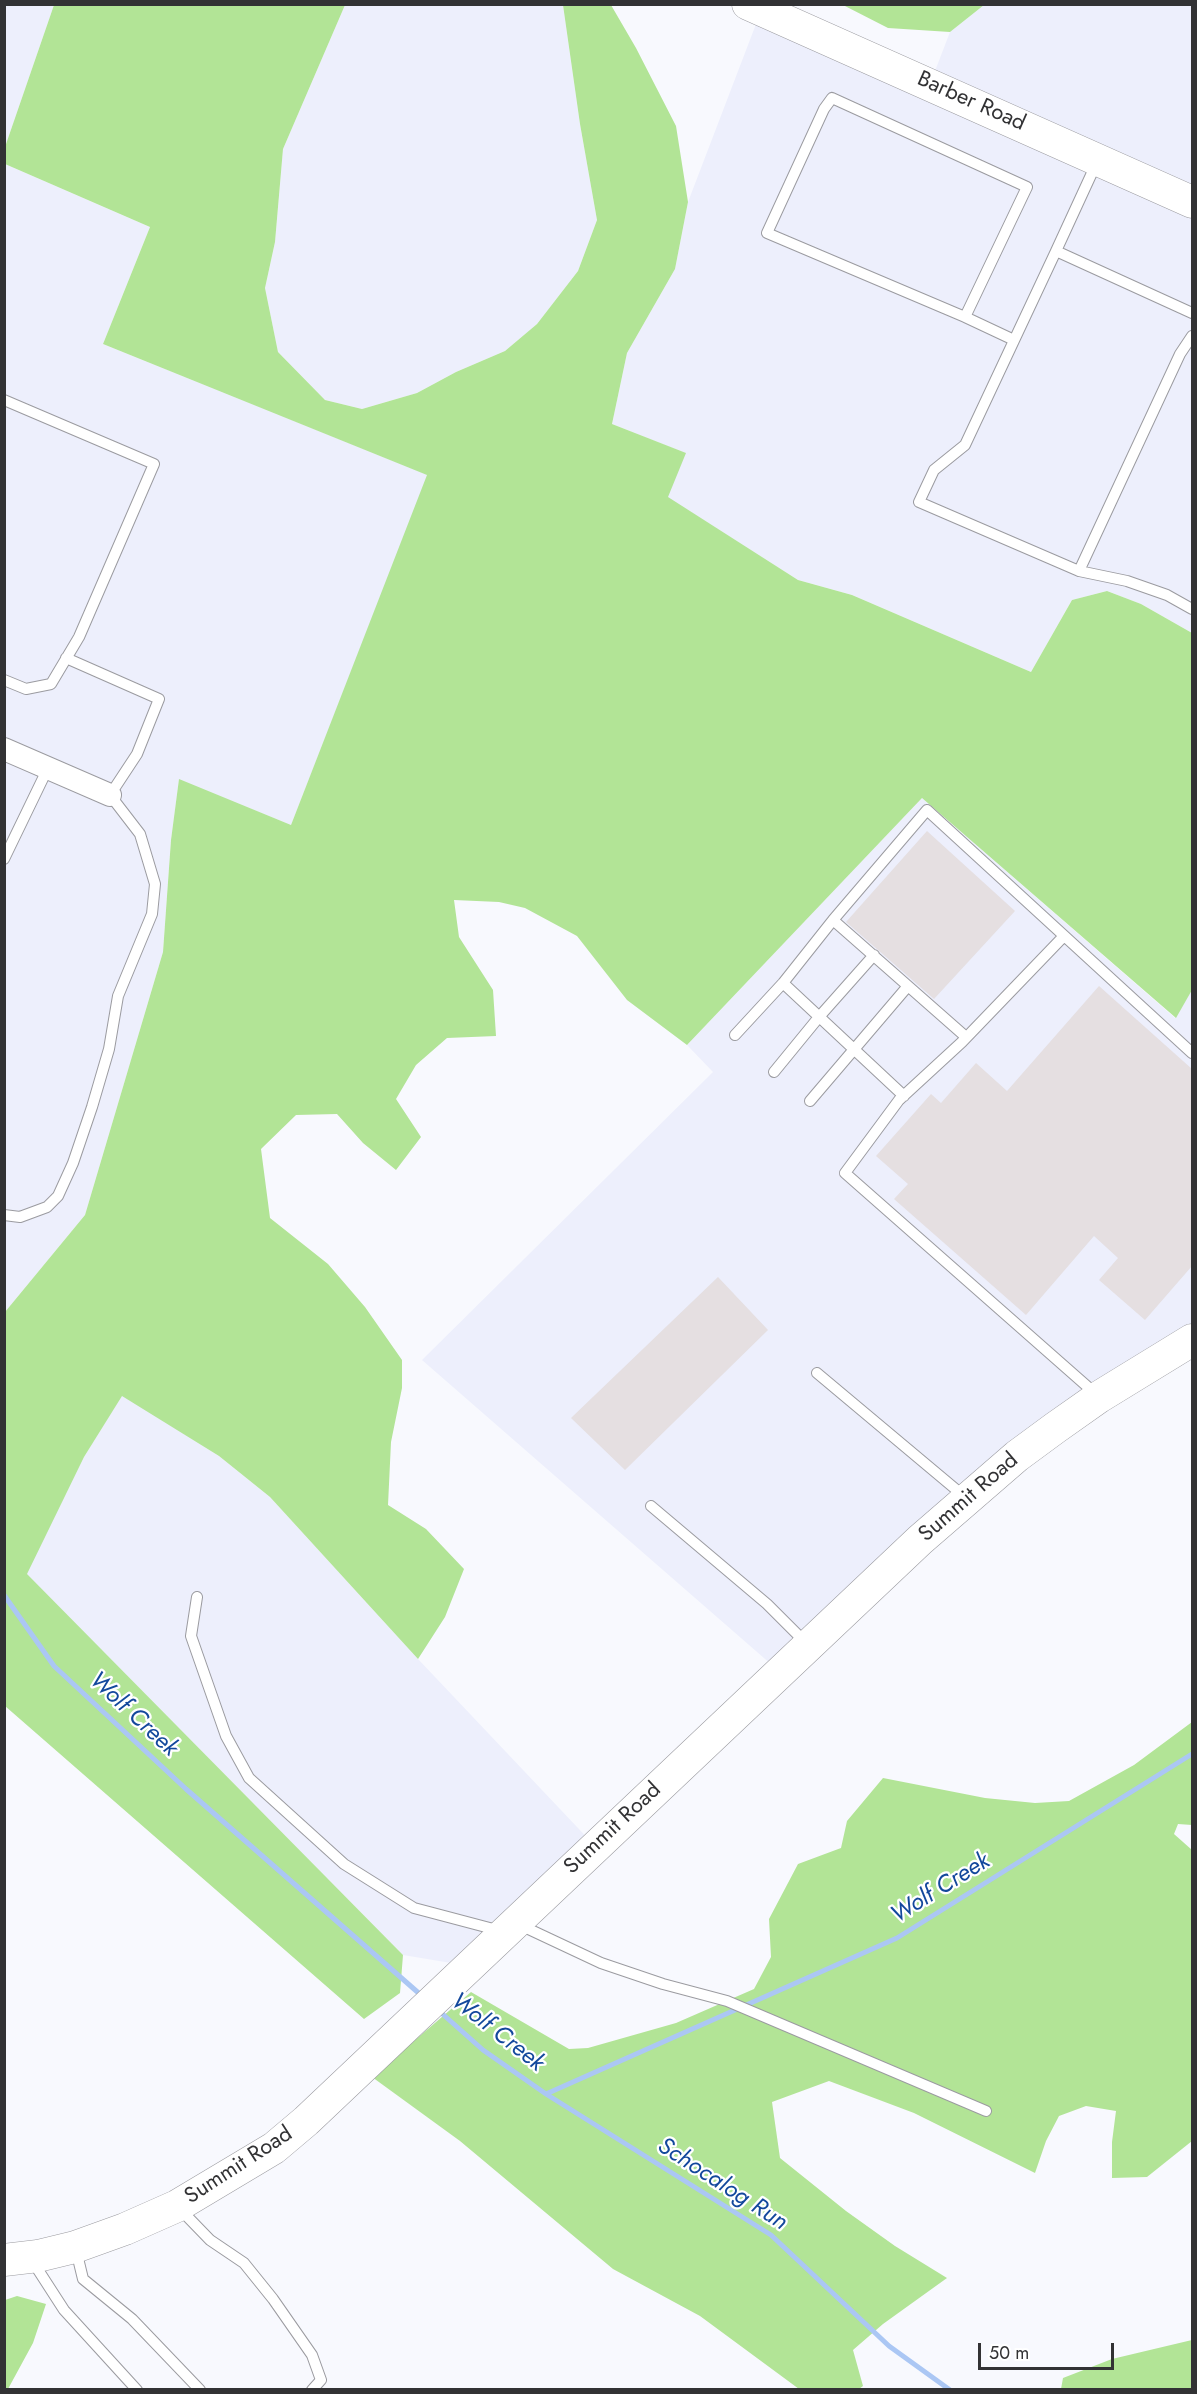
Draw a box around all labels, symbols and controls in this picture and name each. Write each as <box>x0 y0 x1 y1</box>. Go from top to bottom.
street label: Barber Road <box>913 66 1029 138</box>
street label: Summit Road <box>914 1448 1024 1548</box>
water label: Wolf Creek <box>83 1667 183 1763</box>
street label: Summit Road <box>559 1777 667 1881</box>
water label: Wolf Creek <box>886 1847 996 1931</box>
water label: Wolf Creek <box>444 1987 550 2079</box>
street label: Summit Road <box>180 2121 298 2211</box>
water label: Schocalog Run <box>652 2132 792 2238</box>
scale bar <box>981 2331 1118 2369</box>
text: 50 m <box>989 2340 1029 2366</box>

